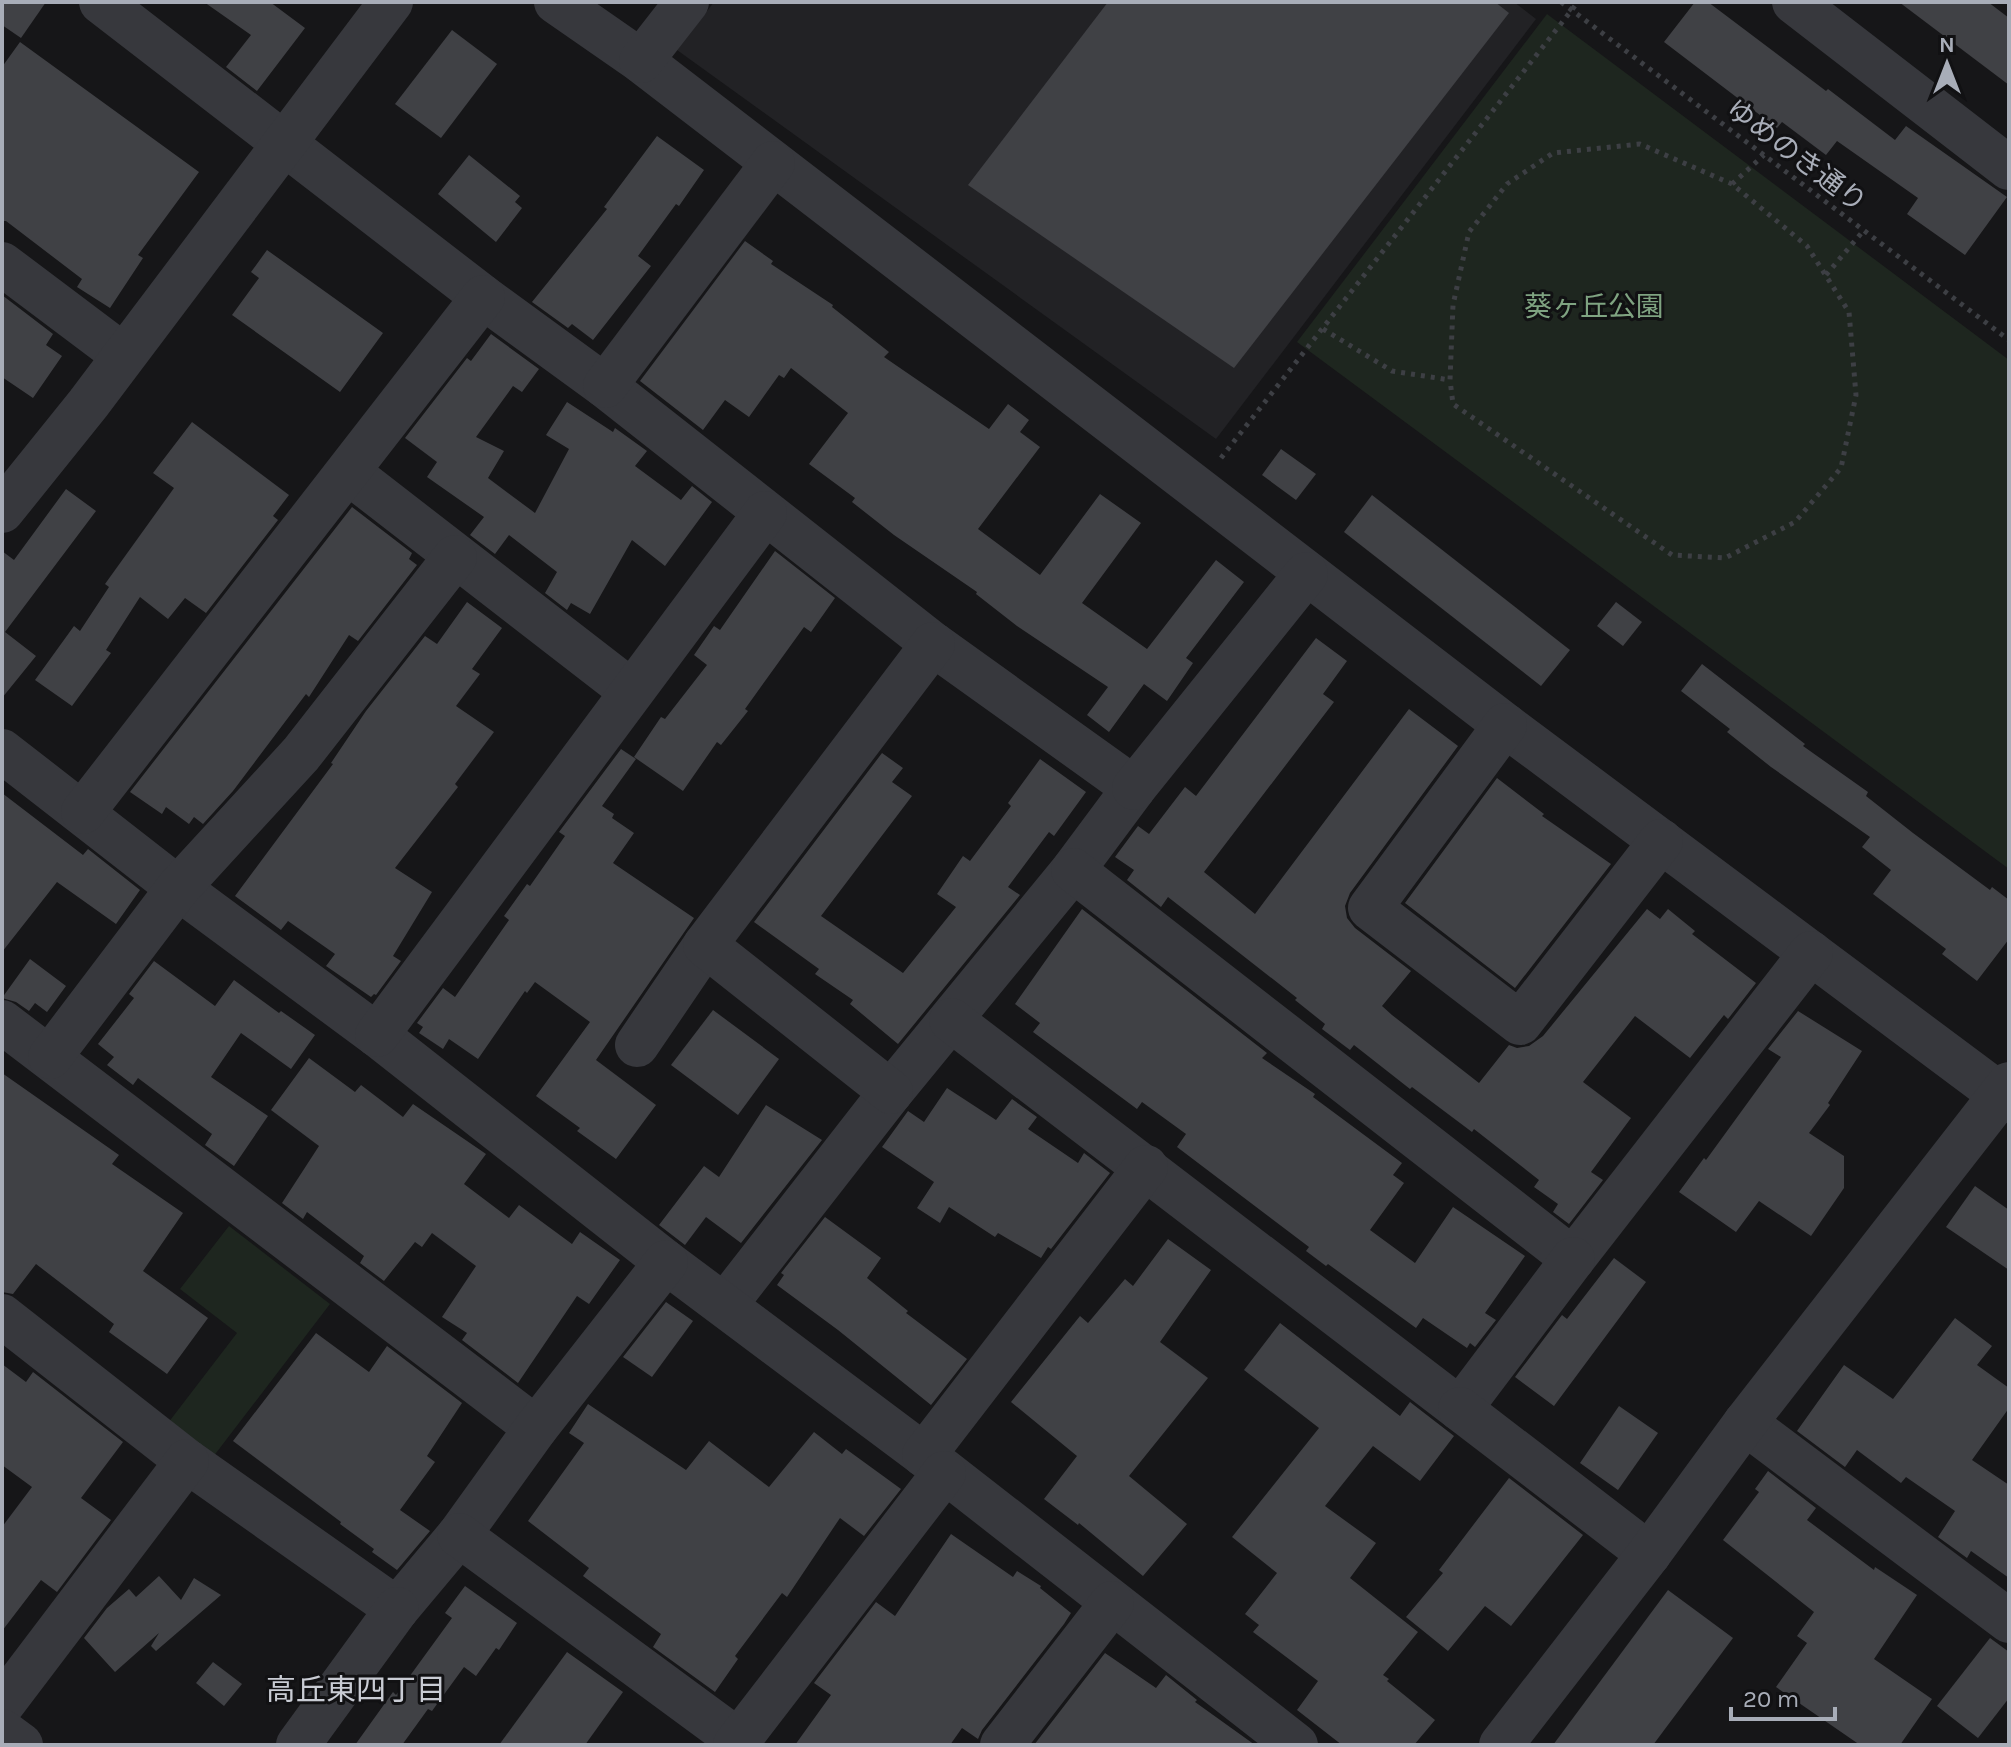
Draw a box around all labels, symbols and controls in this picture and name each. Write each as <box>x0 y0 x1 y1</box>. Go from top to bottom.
north arrow <box>1907 24 1987 104</box>
text: N <box>1939 32 1955 58</box>
street label: ゆめのき通り <box>1720 92 1873 219</box>
park label: 葵ヶ丘公園 <box>1524 290 1664 323</box>
scale bar <box>1731 1671 1835 1721</box>
district label: 高丘東四丁目 <box>266 1672 446 1708</box>
text: 20 m <box>1743 1685 1799 1713</box>

